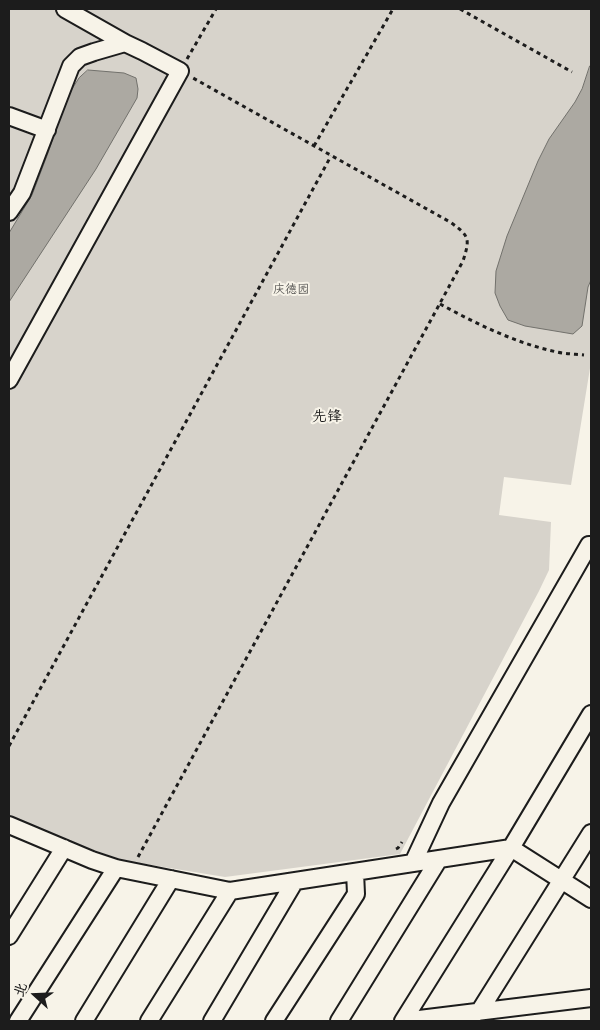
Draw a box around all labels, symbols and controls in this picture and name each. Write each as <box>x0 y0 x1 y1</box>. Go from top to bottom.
park label: 庆德园 <box>273 284 309 298</box>
district label: 先锋 <box>312 409 342 427</box>
north arrow <box>10 970 60 1020</box>
text: 北 <box>8 980 34 1000</box>

